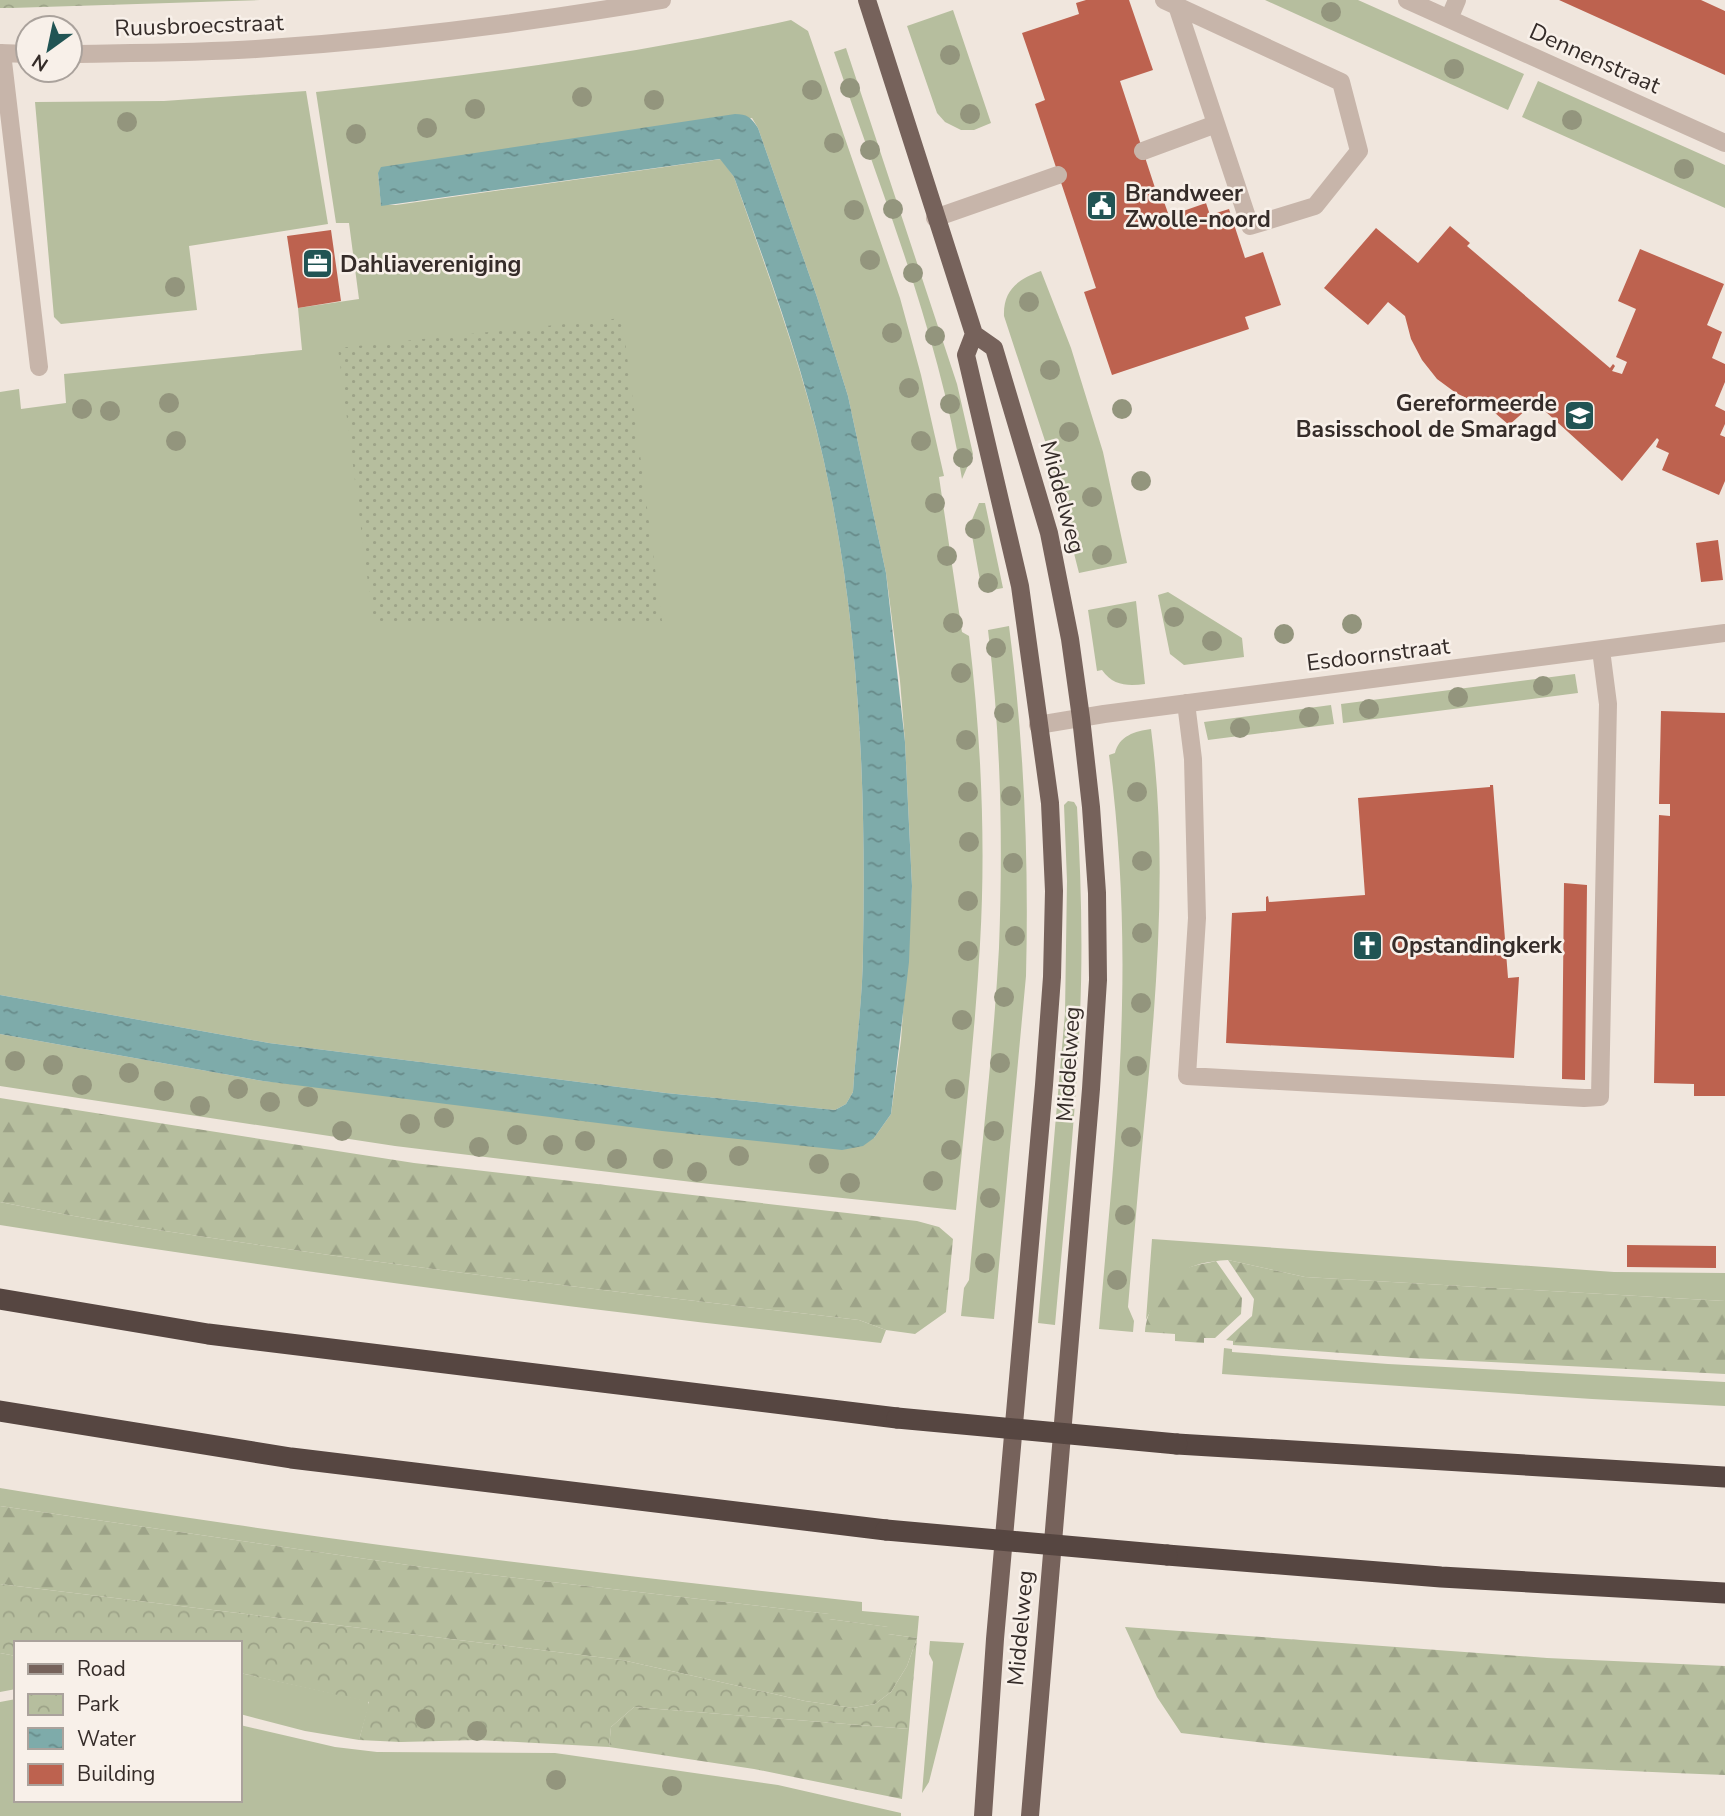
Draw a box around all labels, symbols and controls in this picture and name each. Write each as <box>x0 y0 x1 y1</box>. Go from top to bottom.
street label: Ruusbroecstraat <box>114 7 285 44</box>
north arrow <box>14 14 84 84</box>
street label: Dennenstraat <box>1524 16 1666 102</box>
text: N <box>27 48 53 77</box>
place label: Brandweer Zwolle-noord <box>1125 178 1271 235</box>
public building icon: Brandweer Zwolle-noord <box>1085 189 1119 223</box>
office icon: Dahliavereniging <box>300 247 334 281</box>
place label: Dahliavereniging <box>340 249 521 280</box>
place label: Gereformeerde Basisschool de Smaragd <box>1296 388 1557 445</box>
school or university icon: Gereformeerde Basisschool de Smaragd <box>1563 399 1597 433</box>
street label: Middelweg <box>1033 437 1092 557</box>
street label: Esdoornstraat <box>1305 630 1452 679</box>
church icon: Opstandingkerk <box>1351 928 1385 962</box>
place label: Opstandingkerk <box>1391 930 1562 961</box>
street label: Middelweg <box>1049 1005 1088 1123</box>
street label: Middelweg <box>1000 1569 1041 1687</box>
legend <box>14 1641 242 1802</box>
text: Road <box>77 1655 126 1683</box>
text: Park <box>77 1690 119 1718</box>
text: Water <box>77 1725 136 1753</box>
text: Building <box>77 1760 155 1788</box>

